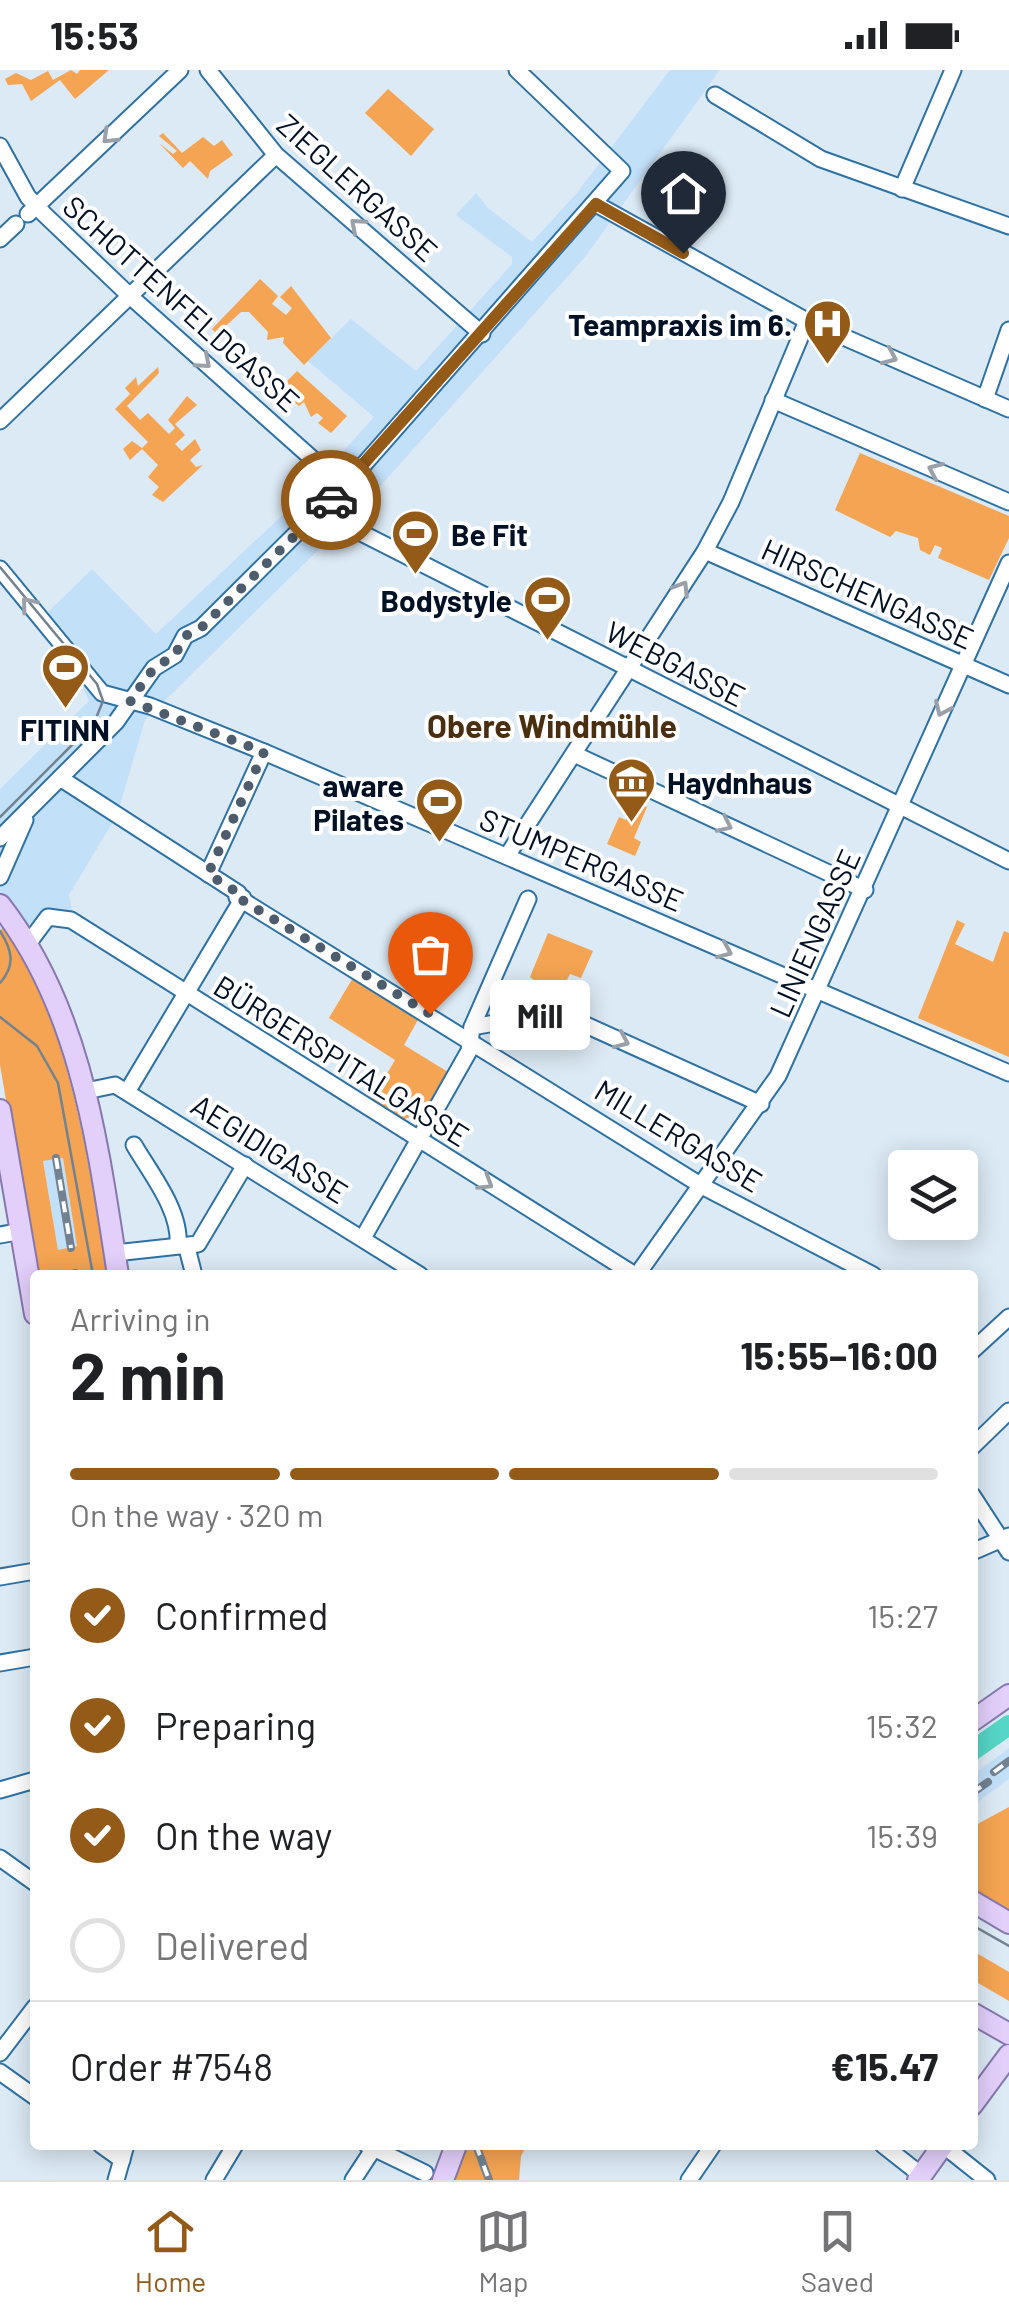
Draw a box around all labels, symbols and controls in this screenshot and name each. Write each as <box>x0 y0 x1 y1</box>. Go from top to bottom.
text: 15:53 <box>50 12 139 58</box>
street label: ZIEGLERGASSE <box>271 106 445 268</box>
one-way arrow <box>102 125 121 143</box>
pin <box>641 151 726 254</box>
icon: home <box>656 166 711 221</box>
street label: SCHOTTENFELDGASSE <box>57 187 307 419</box>
one-way arrow <box>350 219 369 237</box>
hospital icon: Teampraxis im 6. <box>801 298 853 366</box>
place label: Teampraxis im 6. <box>568 306 792 342</box>
one-way arrow <box>880 345 898 365</box>
one-way arrow <box>192 350 210 368</box>
courier <box>281 450 381 550</box>
one-way arrow <box>927 462 945 482</box>
icon: car <box>304 473 359 528</box>
sports icon: Be Fit <box>390 508 442 576</box>
place label: Be Fit <box>451 516 528 552</box>
street label: HIRSCHENGASSE <box>756 530 980 656</box>
sports icon: Bodystyle <box>521 574 573 642</box>
one-way arrow <box>669 581 688 599</box>
place label: Bodystyle <box>380 582 512 618</box>
one-way arrow <box>22 598 40 616</box>
street label: WEBGASSE <box>600 613 752 713</box>
sports icon: FITINN <box>39 642 91 710</box>
one-way arrow <box>934 699 954 717</box>
district label: Obere Windmühle <box>427 706 677 744</box>
place label: FITINN <box>20 711 110 747</box>
museum icon: Haydnhaus <box>606 756 658 824</box>
place label: Haydnhaus <box>667 764 812 800</box>
place label: aware Pilates <box>313 767 404 837</box>
sports icon: aware Pilates <box>413 776 465 844</box>
street label: STUMPERGASSE <box>475 800 689 918</box>
one-way arrow <box>715 812 733 832</box>
street label: LINIENGASSE <box>761 843 867 1023</box>
pin <box>388 912 473 1015</box>
icon: bag <box>403 927 458 982</box>
one-way arrow <box>715 939 733 959</box>
street label: BÜRGERSPITALGASSE <box>208 967 476 1153</box>
callout: Mill <box>490 979 590 1049</box>
text: Mill <box>517 996 563 1034</box>
one-way arrow <box>612 1029 630 1049</box>
street label: MILLERGASSE <box>589 1071 769 1199</box>
street label: AEGIDIGASSE <box>185 1086 355 1210</box>
map controls <box>888 1150 978 1240</box>
button: layers <box>888 1150 978 1240</box>
one-way arrow <box>475 1171 493 1190</box>
text: Arriving in <box>70 1299 210 1337</box>
text: 15:55–16:00 <box>740 1332 938 1378</box>
text: 2 min <box>70 1335 226 1413</box>
text: On the way · 320 m <box>70 1495 323 1533</box>
icon: check <box>70 1588 125 1643</box>
text: Confirmed <box>155 1592 328 1638</box>
text: 15:27 <box>867 1596 938 1634</box>
icon: check <box>70 1698 125 1753</box>
text: Preparing <box>155 1702 316 1748</box>
text: 15:32 <box>866 1706 938 1744</box>
icon: check <box>70 1808 125 1863</box>
text: On the way <box>155 1812 332 1858</box>
text: 15:39 <box>866 1816 938 1854</box>
text: Delivered <box>155 1922 309 1968</box>
text: Order #7548 <box>70 2043 273 2089</box>
text: €15.47 <box>831 2043 938 2089</box>
tab: Home <box>135 2204 206 2298</box>
tab: Map <box>476 2204 531 2298</box>
tab: Saved <box>801 2204 874 2298</box>

